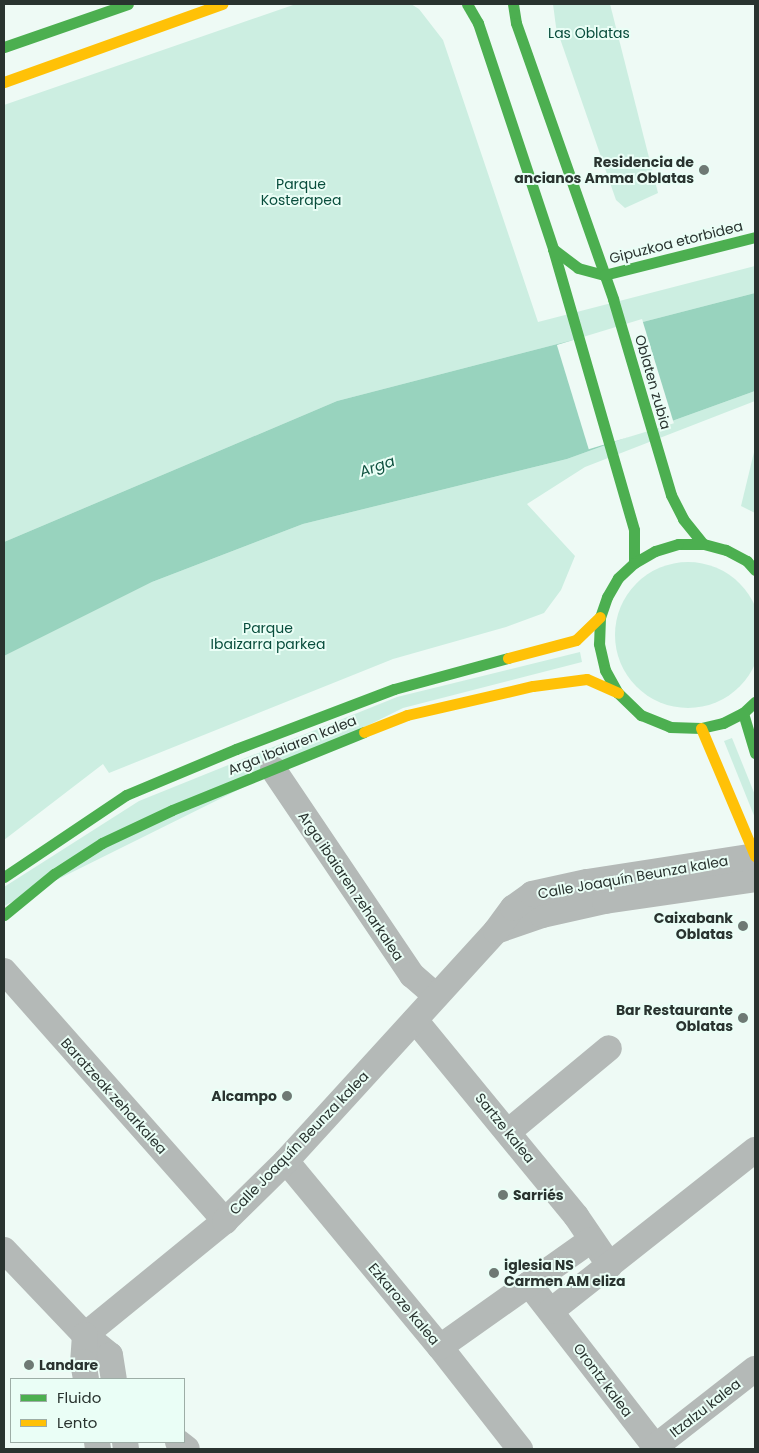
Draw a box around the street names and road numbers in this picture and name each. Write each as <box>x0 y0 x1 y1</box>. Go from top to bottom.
street label: Gipuzkoa etorbidea <box>608 217 744 267</box>
street label: Oblaten zubia <box>631 333 675 431</box>
street label: Arga ibaiaren kalea <box>225 711 359 779</box>
street label: Arga ibaiaren zeharkalea <box>295 808 407 964</box>
street label: Calle Joaquín Beunza kalea <box>537 852 729 902</box>
street label: Baratzeak zeharkalea <box>57 1035 171 1157</box>
street label: Calle Joaquín Beunza kalea <box>226 1068 372 1218</box>
street label: Sartze kalea <box>472 1090 538 1166</box>
street label: Ezkaroze kalea <box>365 1260 443 1348</box>
street label: Orontz kalea <box>570 1340 636 1420</box>
street label: Itzalzu kalea <box>666 1375 744 1441</box>

